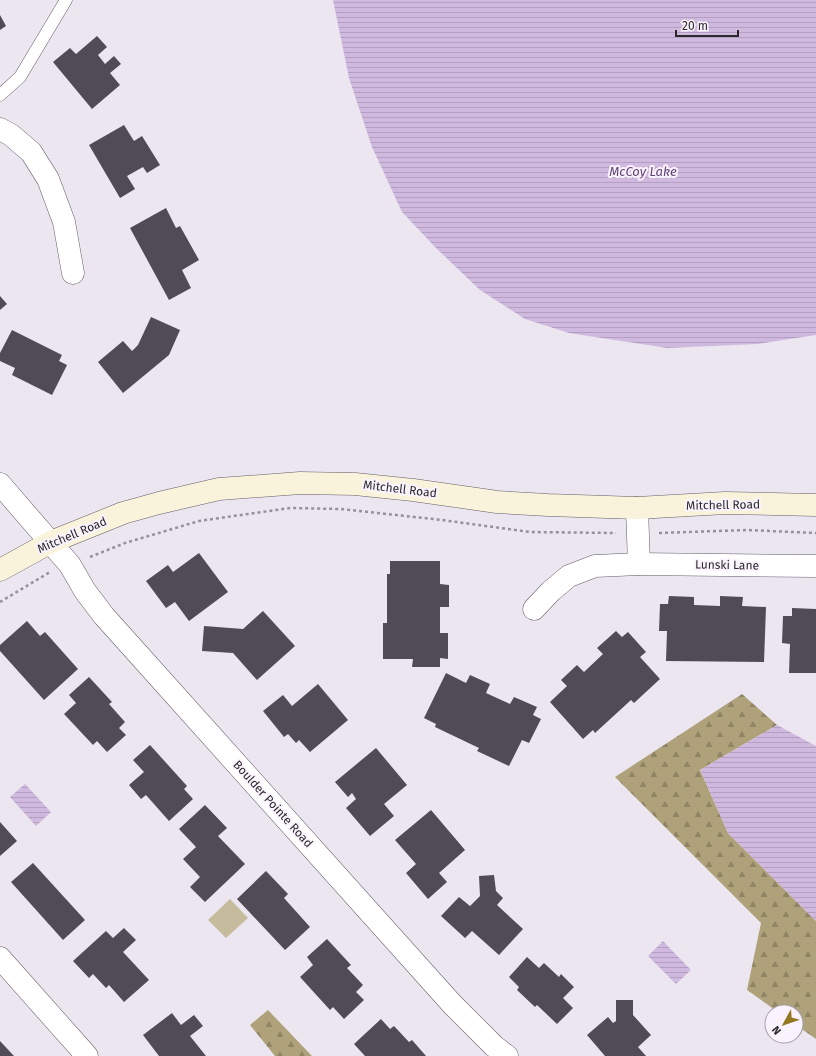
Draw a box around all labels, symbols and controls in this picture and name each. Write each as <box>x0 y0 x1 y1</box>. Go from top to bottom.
scale bar <box>676 12 738 38</box>
text: 20 m <box>682 19 708 33</box>
water label: McCoy Lake <box>609 164 677 179</box>
street label: Mitchell Road <box>362 478 438 500</box>
street label: Mitchell Road <box>686 497 760 513</box>
street label: Mitchell Road <box>35 514 109 556</box>
street label: Lunski Lane <box>695 557 759 573</box>
street label: Boulder Pointe Road <box>230 758 316 850</box>
north arrow <box>764 1004 804 1044</box>
text: N <box>769 1023 784 1037</box>

